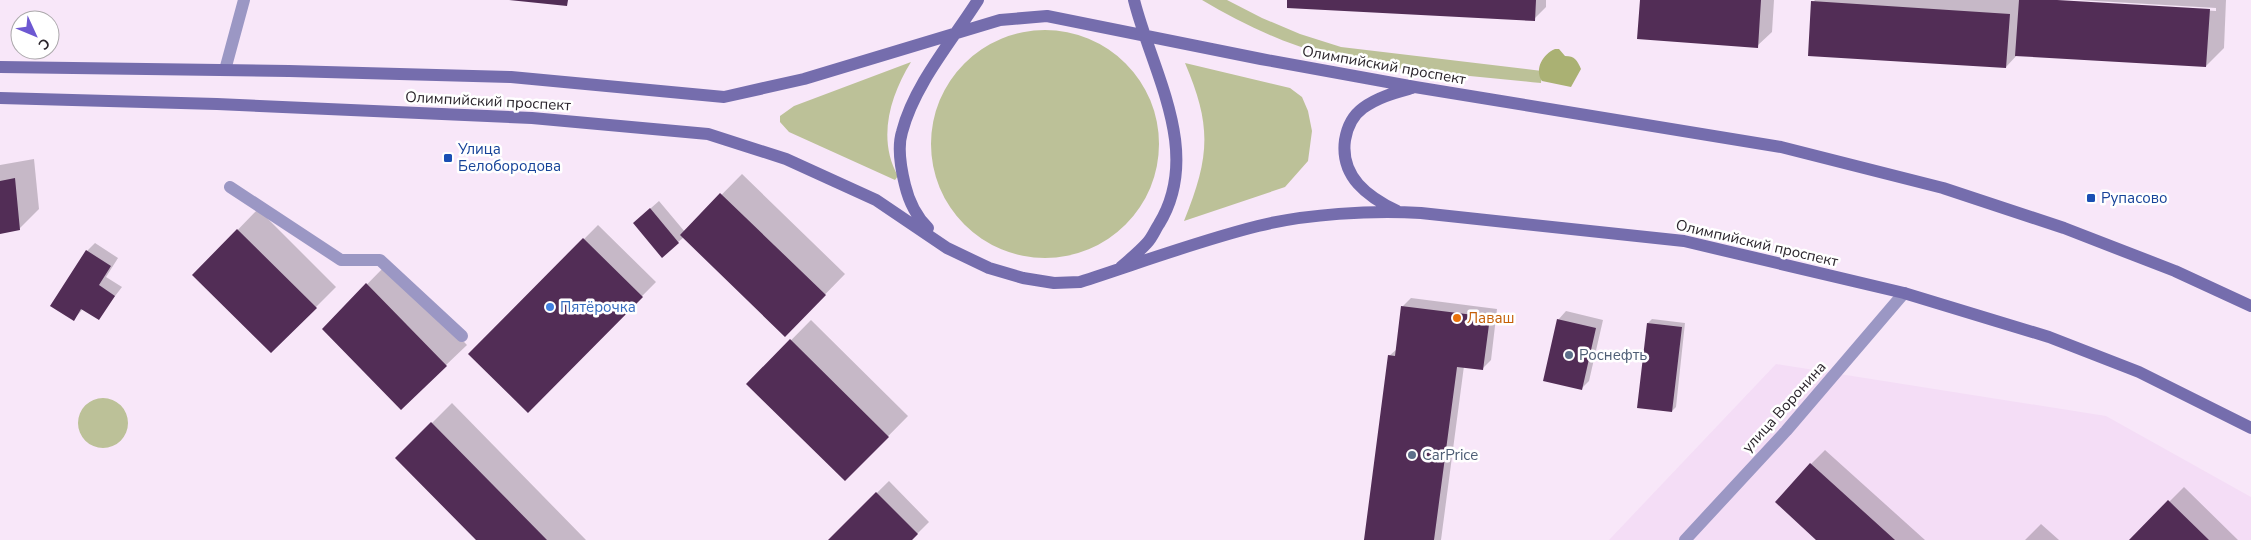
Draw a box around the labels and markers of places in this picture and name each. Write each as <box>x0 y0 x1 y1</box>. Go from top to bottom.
place label: Улица Белобородова <box>457 139 561 176</box>
marker: Улица Белобородова <box>442 152 454 164</box>
place label: Рупасово <box>2101 188 2168 208</box>
marker: Рупасово <box>2085 192 2097 204</box>
place label: Пятёрочка <box>560 297 636 317</box>
marker: Пятёрочка <box>544 301 556 313</box>
place label: Лаваш <box>1467 308 1514 328</box>
marker: Лаваш <box>1451 312 1463 324</box>
place label: Роснефть <box>1579 345 1647 365</box>
marker: Роснефть <box>1563 349 1575 361</box>
place label: CarPrice <box>1422 445 1478 465</box>
marker: CarPrice <box>1406 449 1418 461</box>

